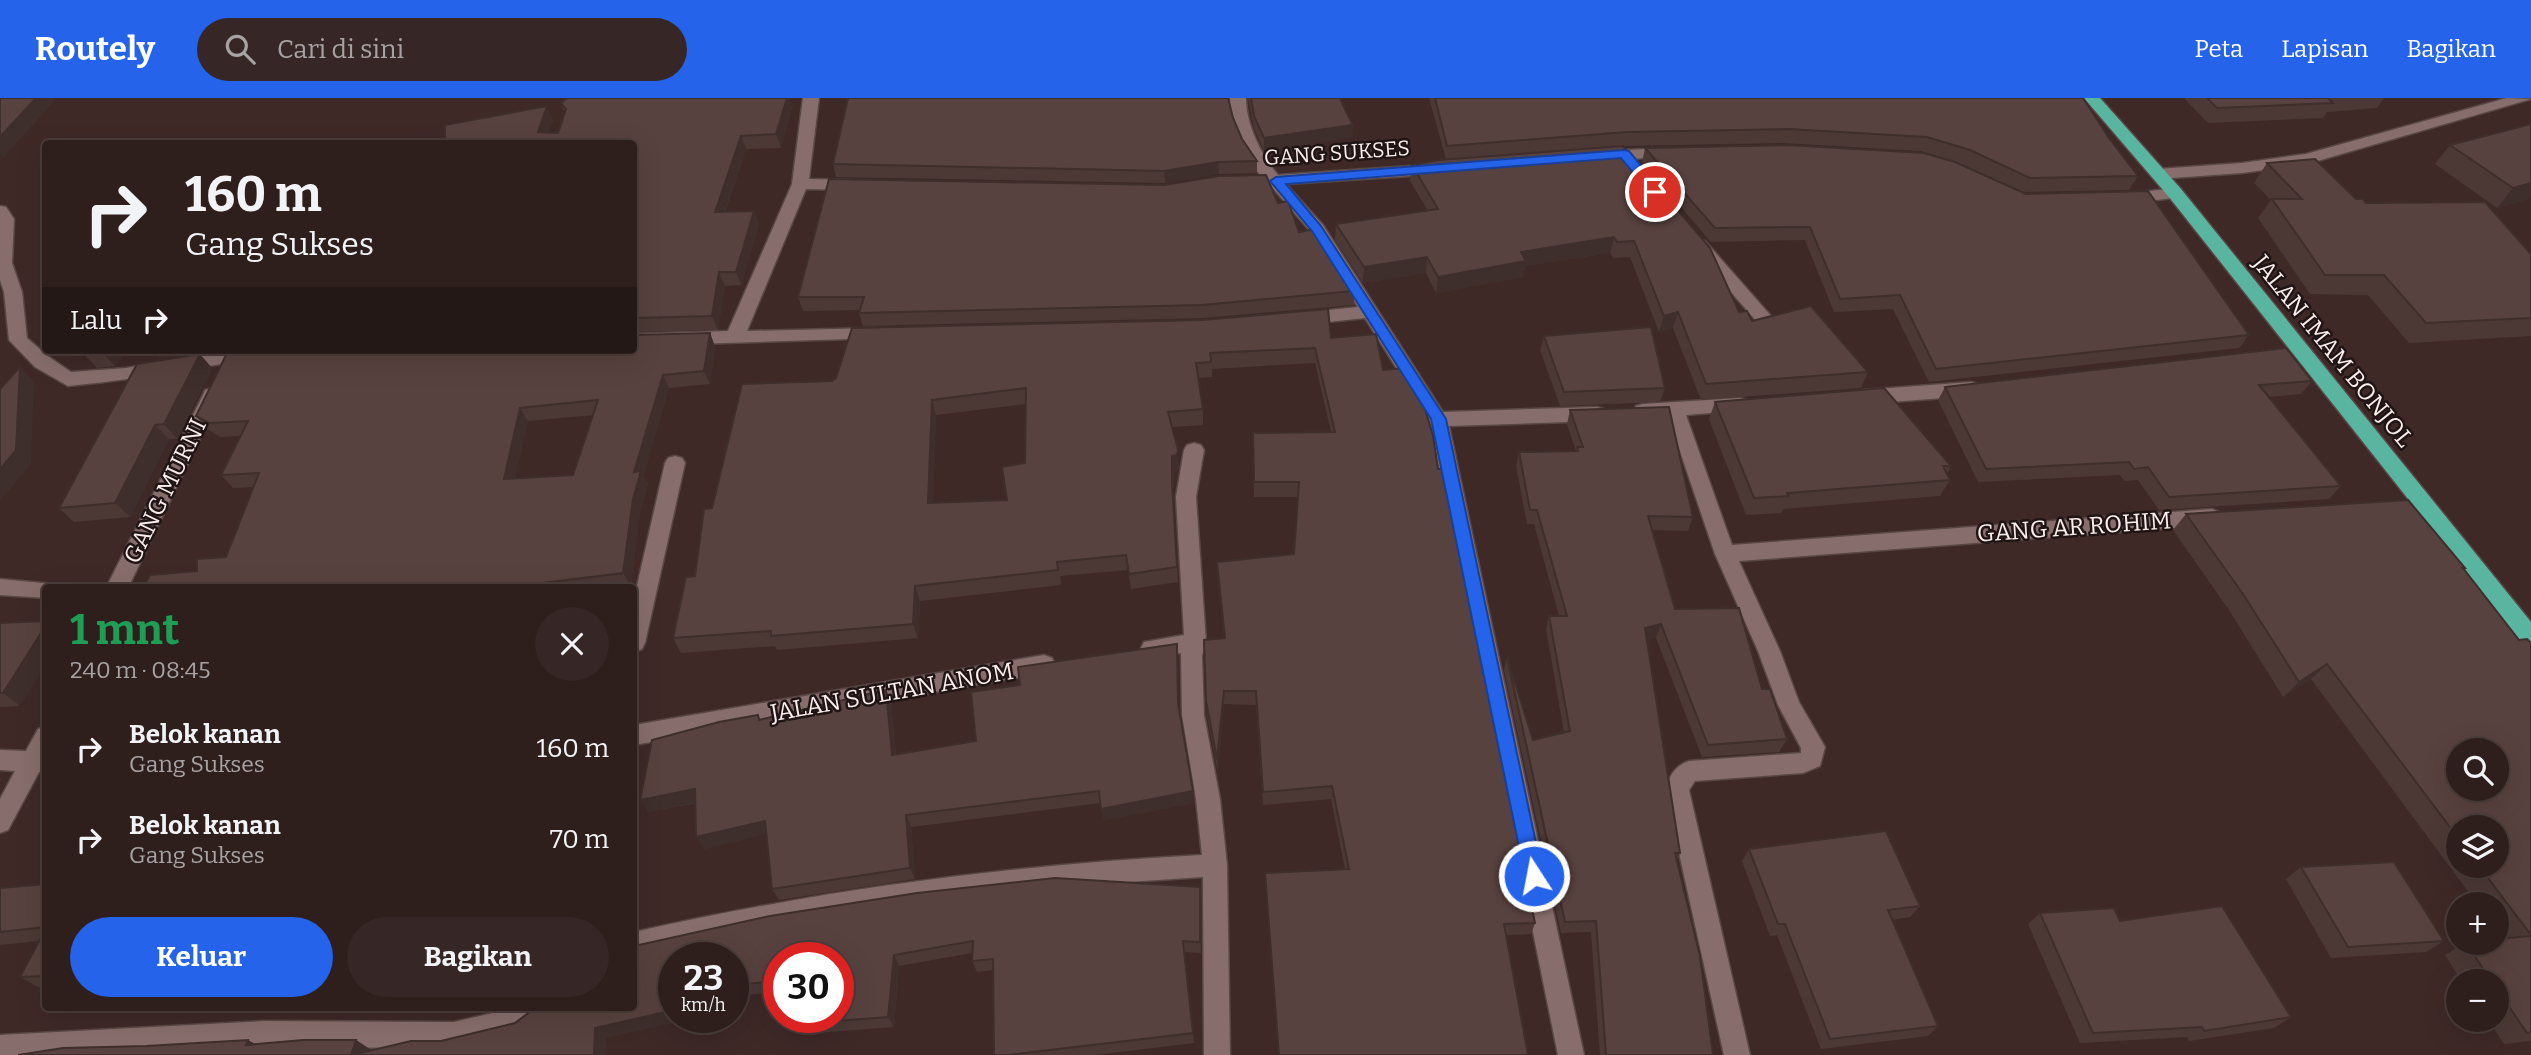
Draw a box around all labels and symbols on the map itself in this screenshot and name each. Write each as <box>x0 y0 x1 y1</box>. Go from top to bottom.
street label: GANG SUKSES <box>1263 135 1411 171</box>
pin <box>1625 162 1685 222</box>
street label: JALAN IMAM BONJOL <box>2246 249 2419 452</box>
street label: GANG MURNI <box>118 414 212 568</box>
street label: GANG AR ROHIM <box>1976 506 2172 548</box>
street label: JALAN SULTAN ANOM <box>767 657 1016 727</box>
position arrow <box>1497 839 1571 913</box>
speed limit sign: 30 <box>763 942 854 1033</box>

